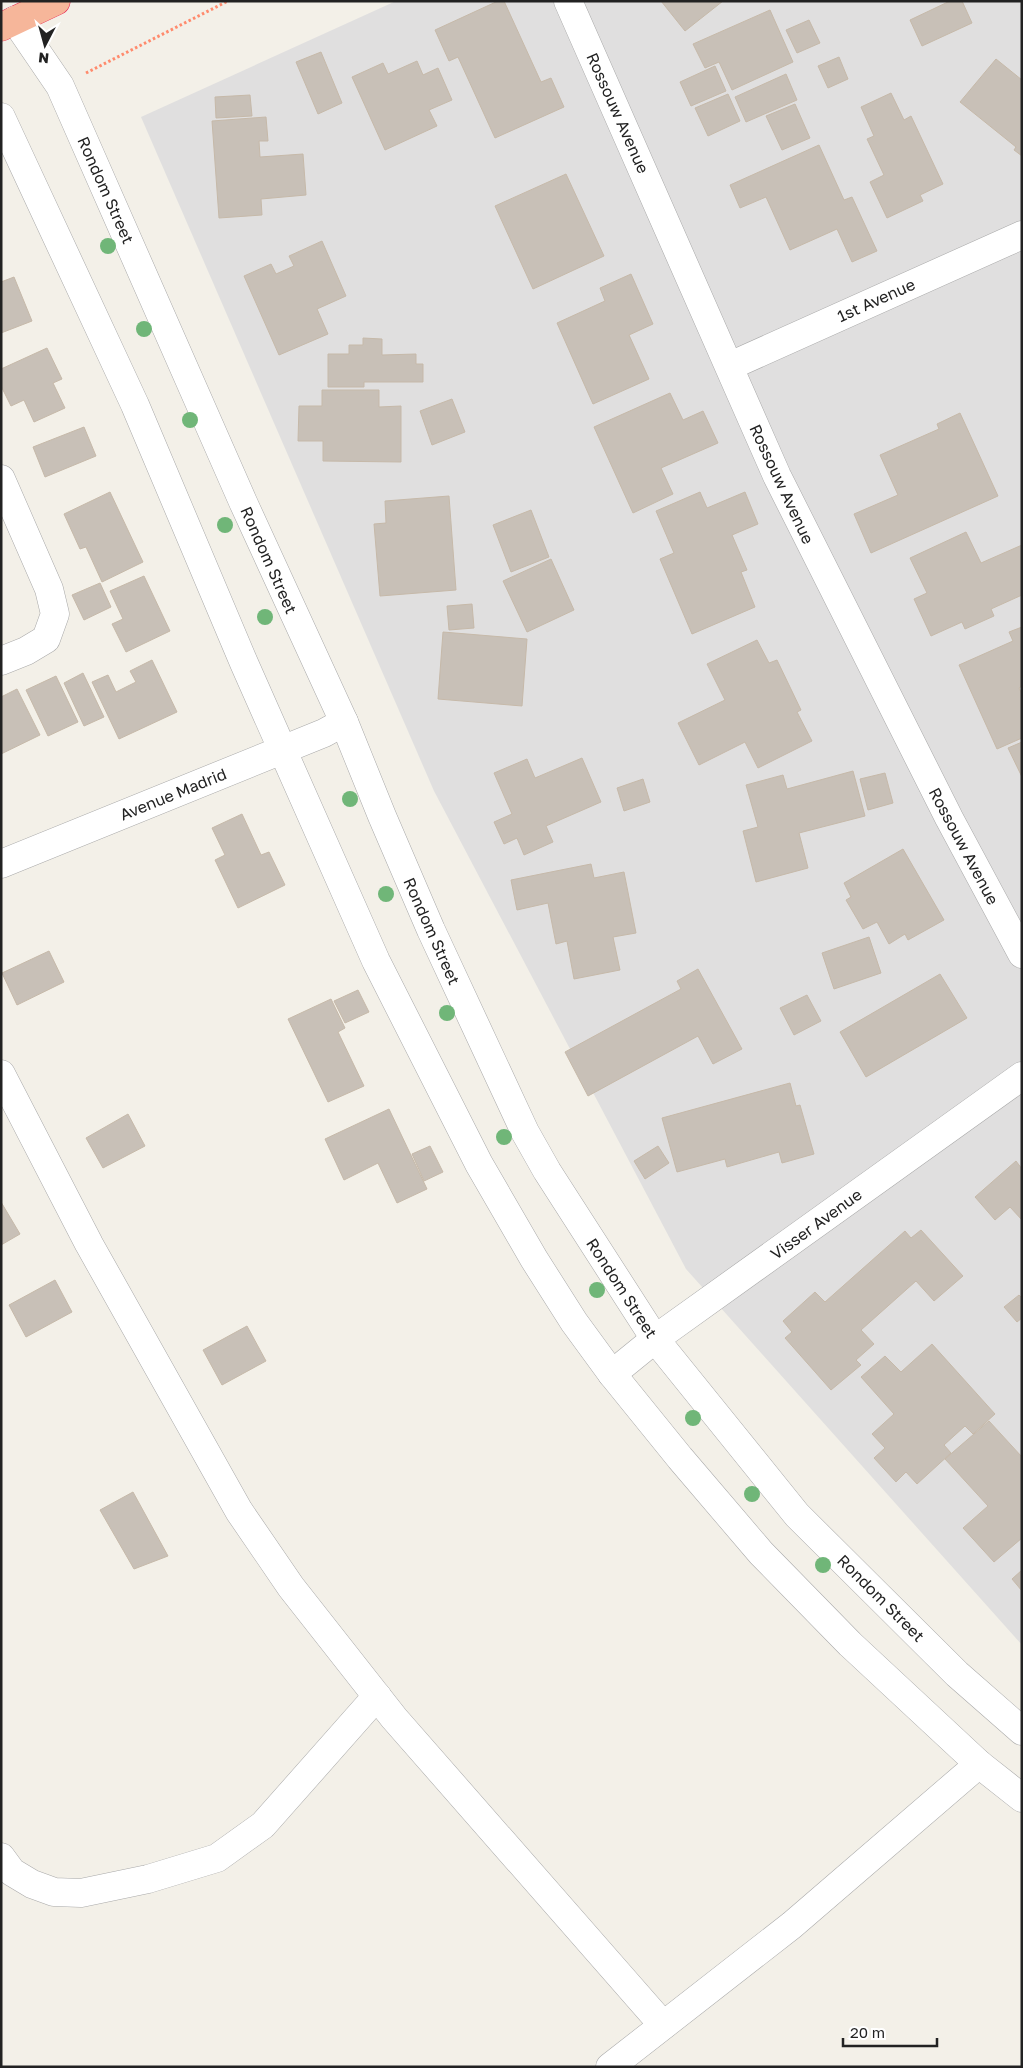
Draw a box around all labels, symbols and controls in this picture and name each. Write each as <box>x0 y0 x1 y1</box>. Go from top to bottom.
north arrow <box>20 20 70 70</box>
text: N <box>37 49 50 67</box>
street label: Rossouw Avenue <box>582 50 654 176</box>
street label: Rondom Street <box>73 133 139 247</box>
street label: 1st Avenue <box>834 274 918 326</box>
street label: Rossouw Avenue <box>745 421 819 547</box>
street label: Rondom Street <box>236 503 302 617</box>
street label: Avenue Madrid <box>117 763 229 825</box>
street label: Rossouw Avenue <box>925 784 1003 908</box>
street label: Rondom Street <box>399 874 465 988</box>
street label: Visser Avenue <box>766 1184 866 1264</box>
street label: Rondom Street <box>582 1234 662 1342</box>
street label: Rondom Street <box>833 1550 929 1646</box>
scale bar <box>843 2016 937 2048</box>
text: 20 m <box>850 2023 885 2041</box>

